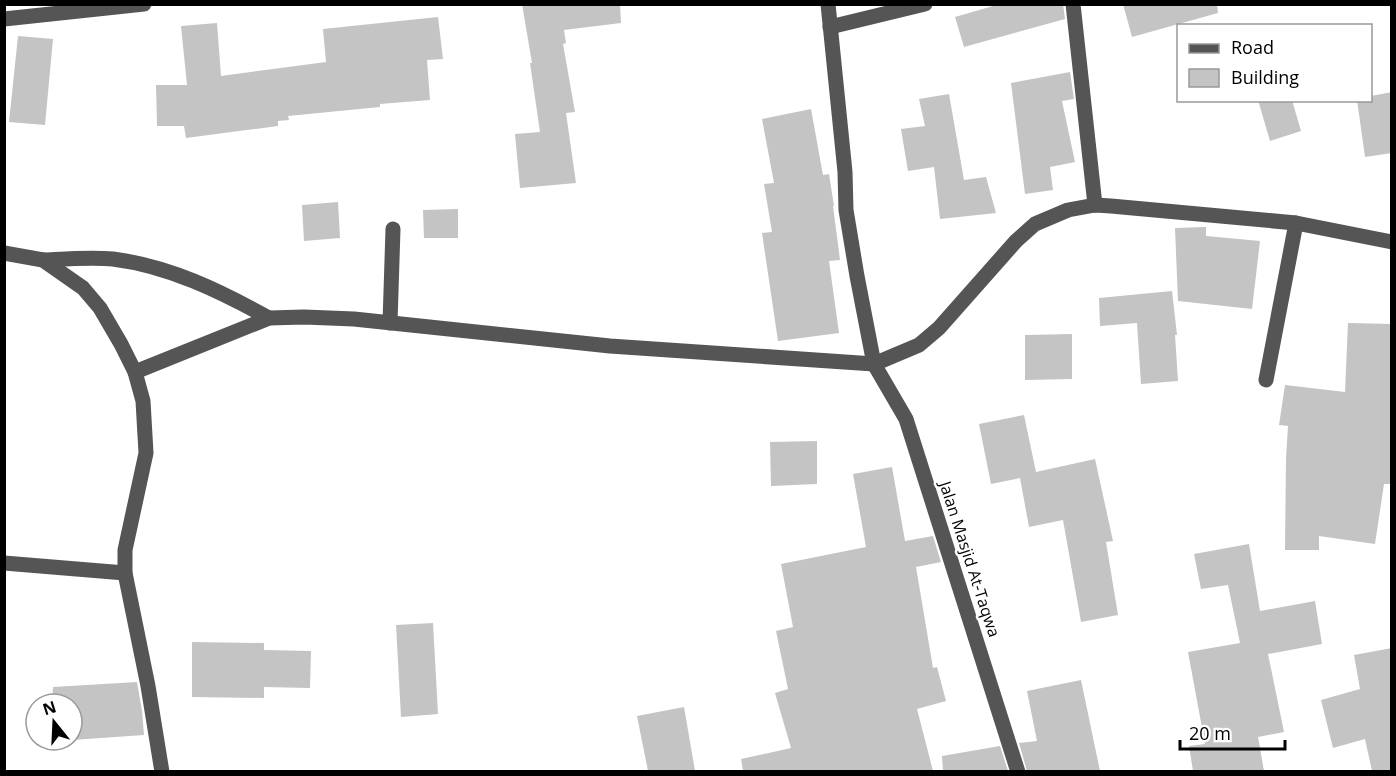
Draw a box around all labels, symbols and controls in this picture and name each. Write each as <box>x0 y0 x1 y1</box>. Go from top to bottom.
legend <box>1177 24 1372 102</box>
text: Road <box>1231 35 1274 59</box>
text: Building <box>1231 65 1299 89</box>
street label: Jalan Masjid At-Taqwa <box>934 476 1006 640</box>
north arrow <box>24 692 84 752</box>
text: N <box>40 695 59 720</box>
scale bar <box>1180 713 1285 751</box>
text: 20 m <box>1189 721 1231 745</box>

